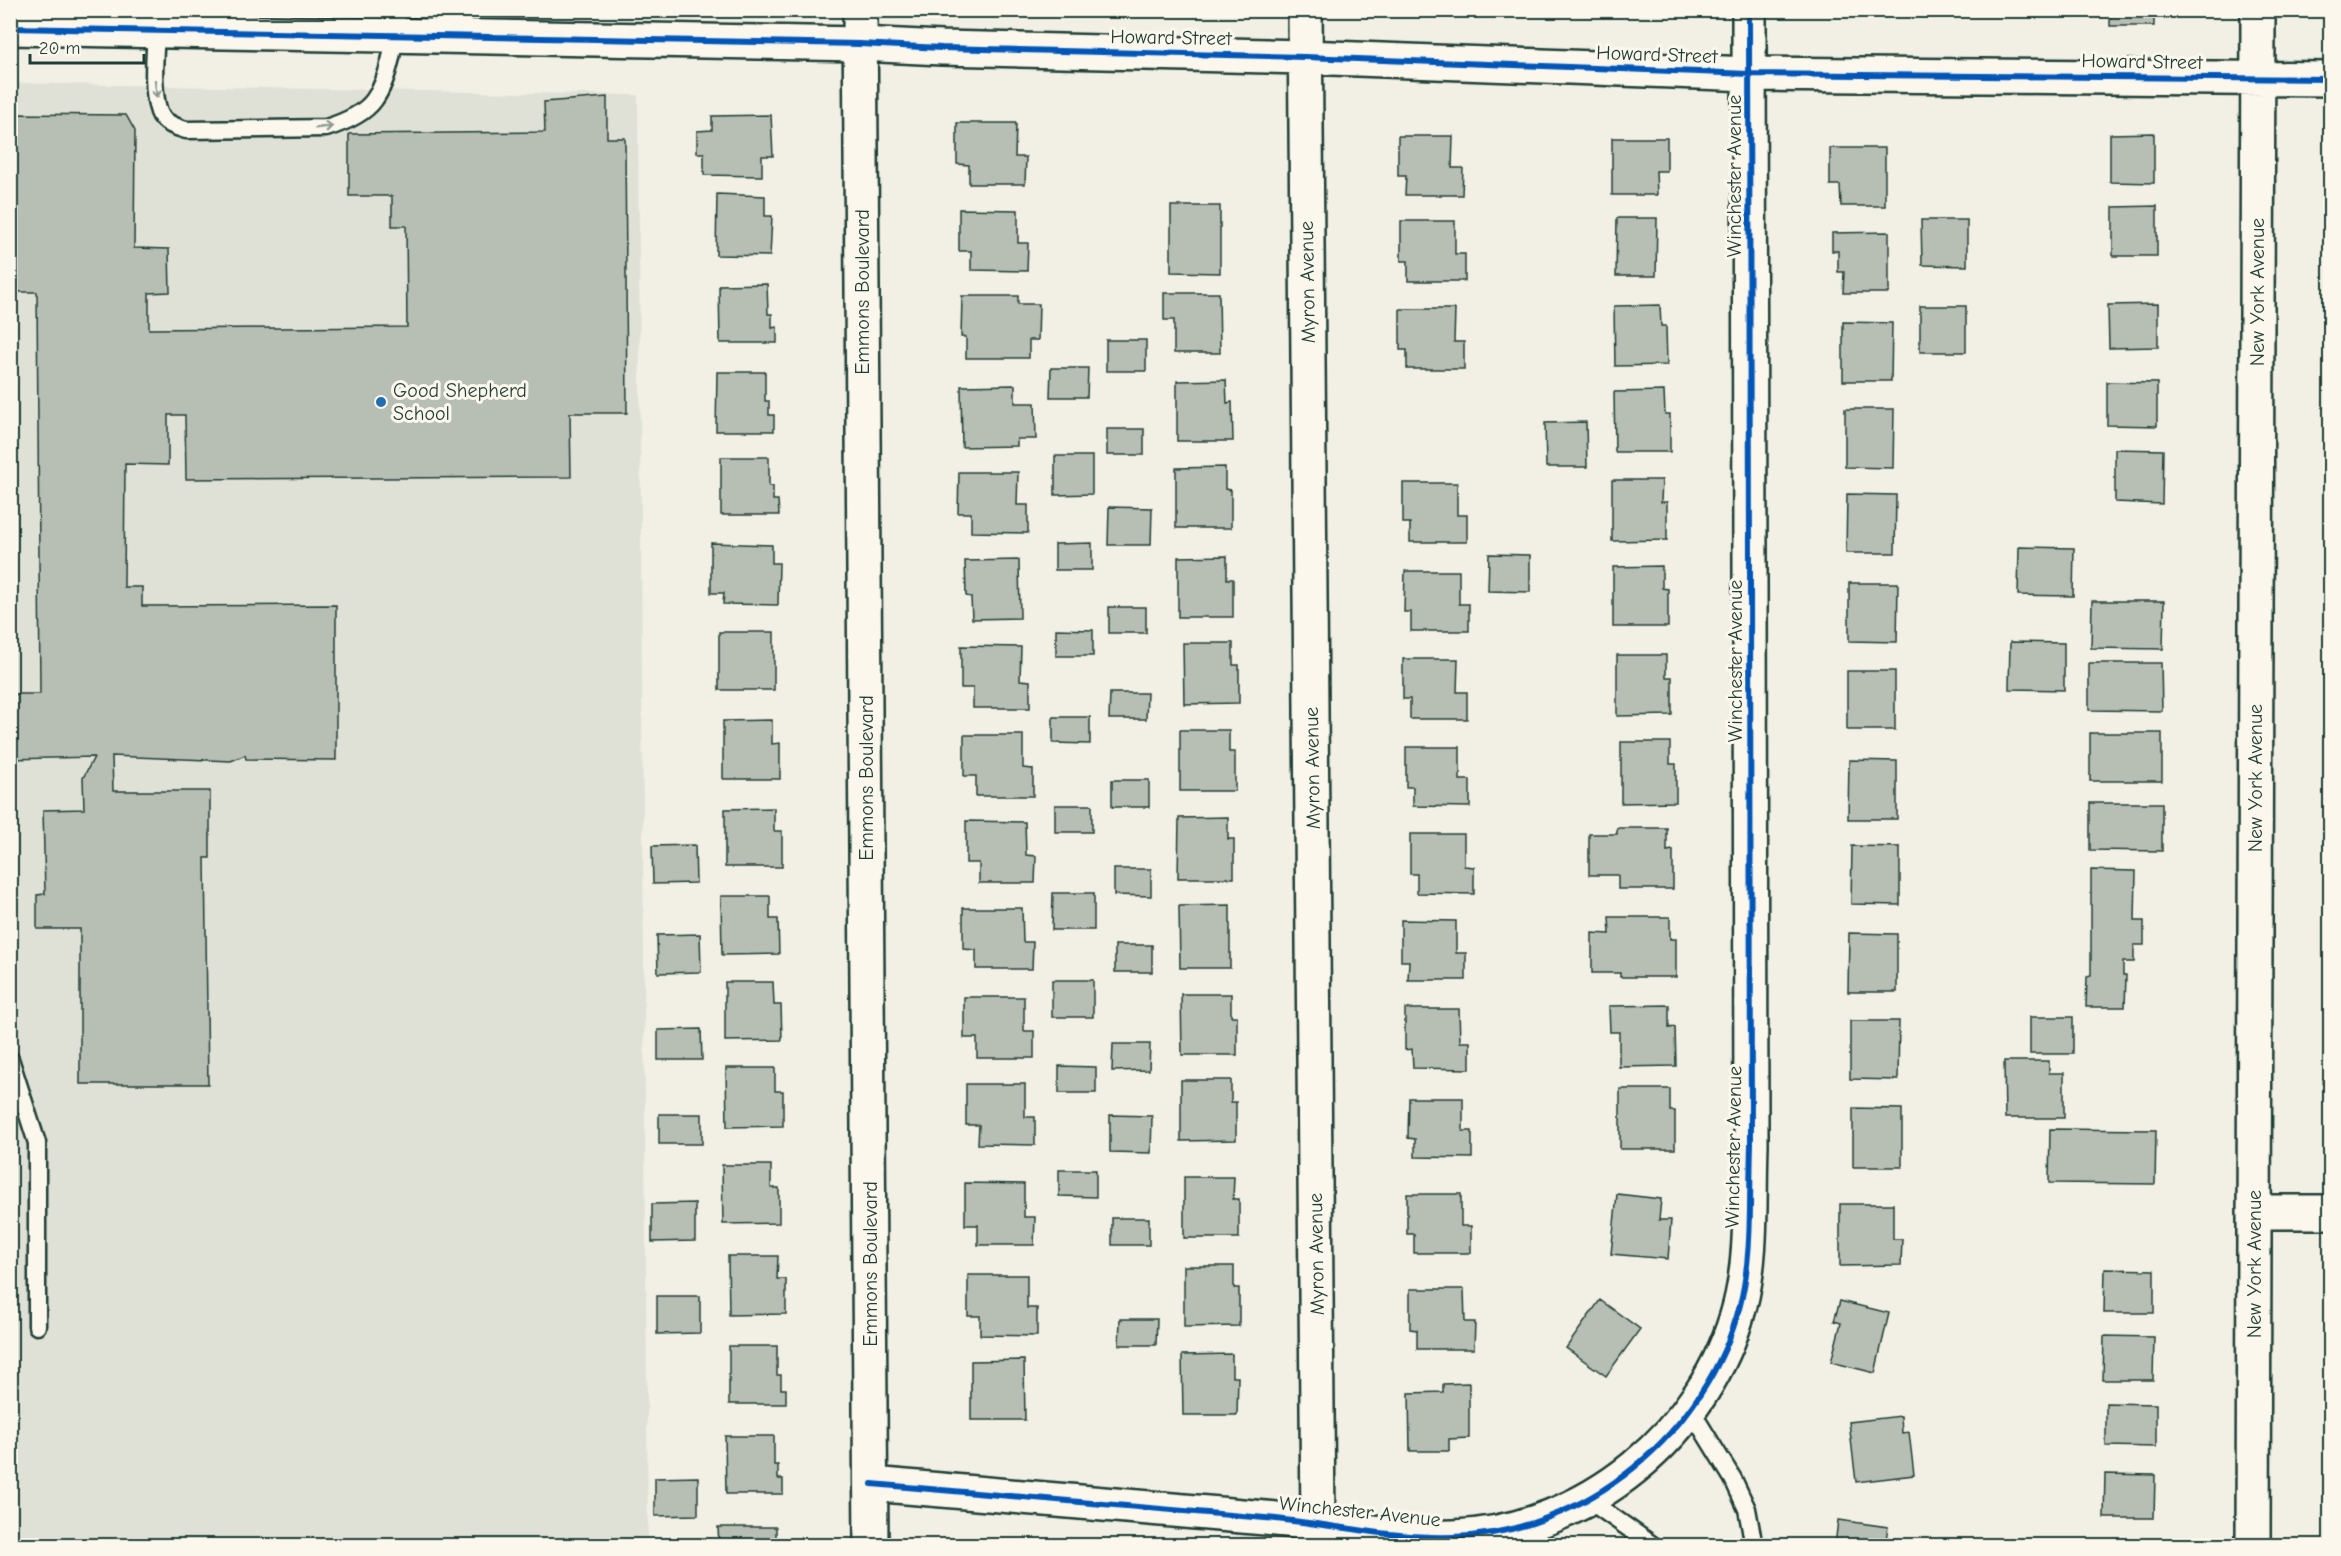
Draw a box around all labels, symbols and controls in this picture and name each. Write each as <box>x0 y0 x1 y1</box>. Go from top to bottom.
street label: Howard Street <box>1110 25 1233 50</box>
scale bar <box>30 27 144 65</box>
text: 20 m <box>39 38 80 59</box>
street label: Howard Street <box>1596 41 1719 68</box>
street label: Howard Street <box>2081 49 2204 74</box>
one-way arrow <box>151 79 162 99</box>
street label: Winchester Avenue <box>1723 95 1746 257</box>
one-way arrow <box>314 121 333 132</box>
street label: Emmons Boulevard <box>851 209 874 375</box>
street label: New York Avenue <box>2246 218 2269 366</box>
street label: Myron Avenue <box>1295 221 1320 343</box>
place label: Good Shepherd School <box>393 379 527 425</box>
marker: Good Shepherd School <box>374 395 388 409</box>
street label: Winchester Avenue <box>1724 580 1747 742</box>
street label: Emmons Boulevard <box>855 695 878 861</box>
street label: New York Avenue <box>2244 704 2267 852</box>
street label: Myron Avenue <box>1300 707 1325 829</box>
street label: Winchester Avenue <box>1721 1066 1746 1228</box>
street label: Emmons Boulevard <box>859 1181 882 1347</box>
street label: New York Avenue <box>2243 1190 2266 1338</box>
street label: Myron Avenue <box>1304 1193 1329 1315</box>
street label: Winchester Avenue <box>1278 1492 1442 1531</box>

